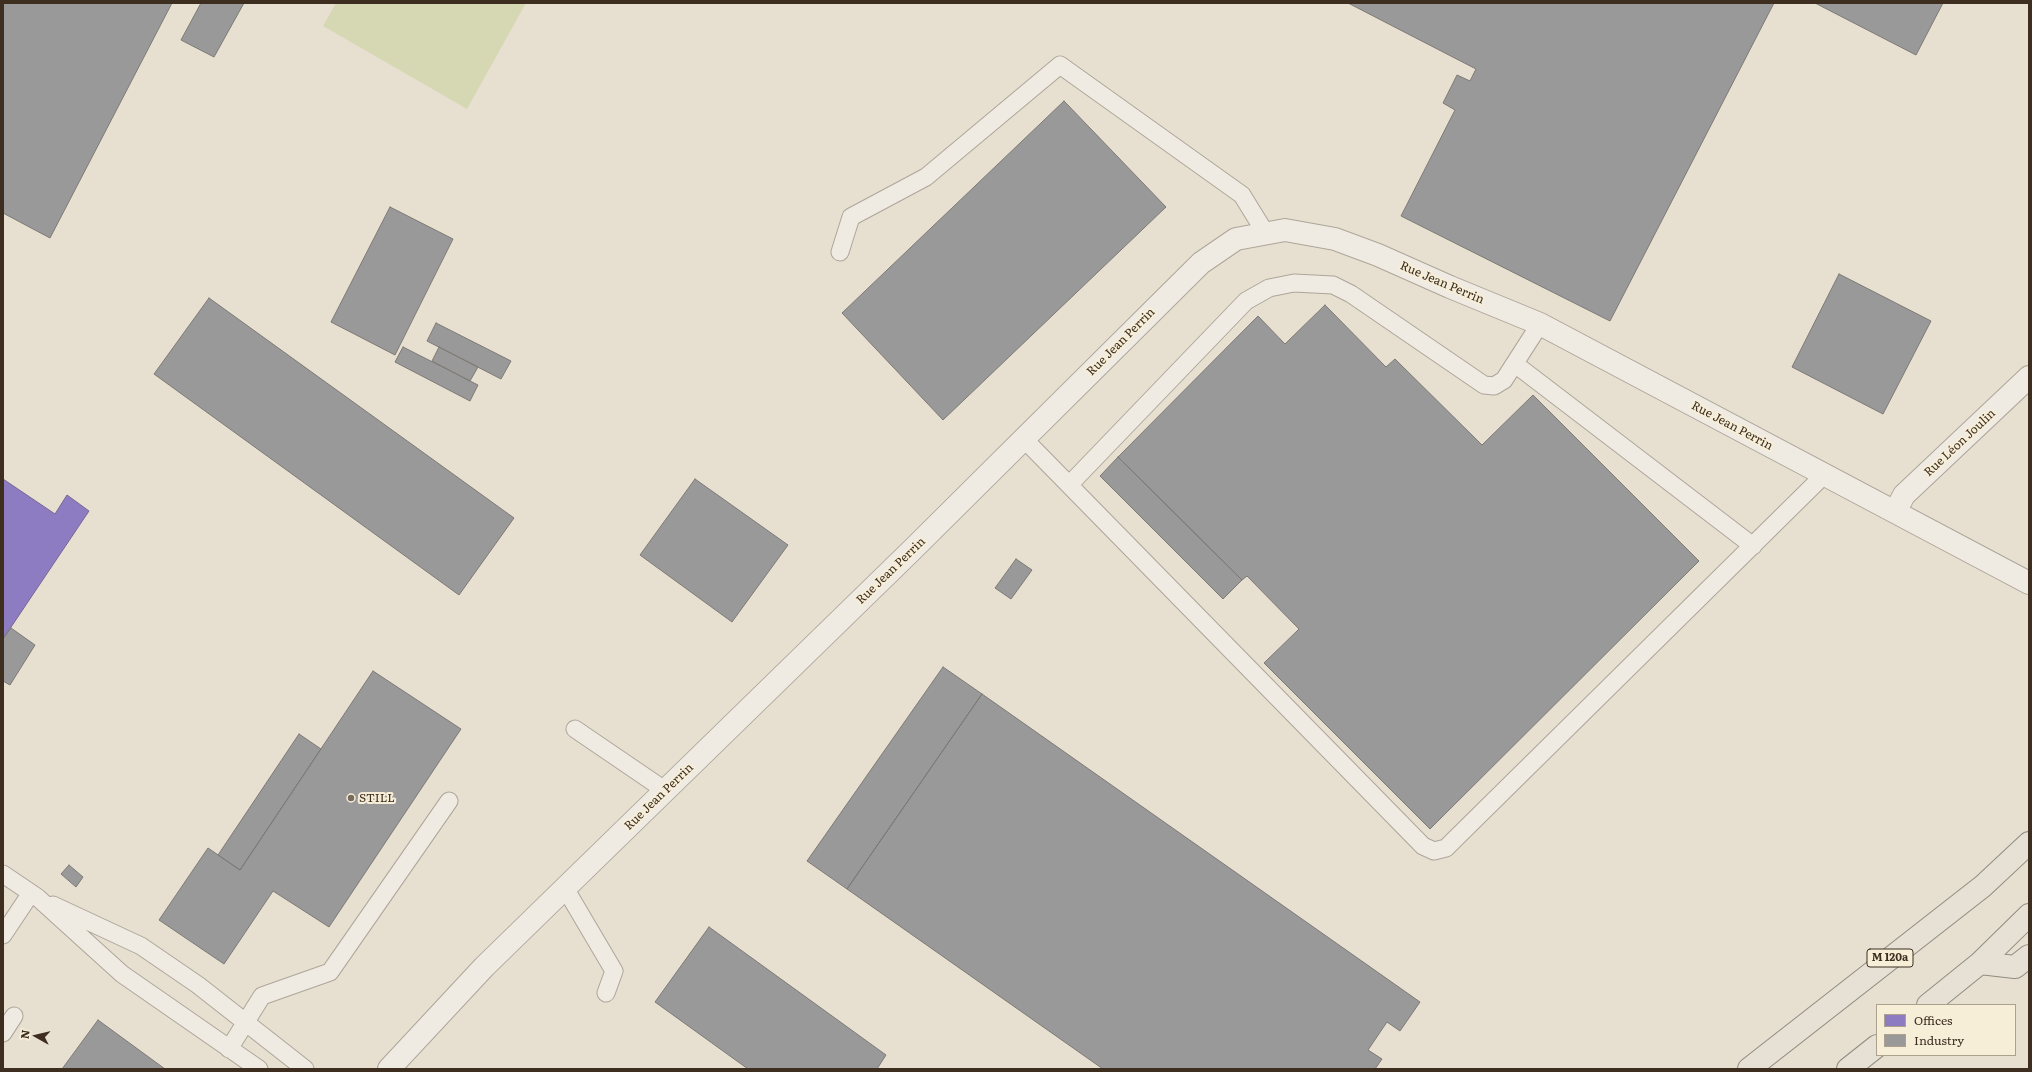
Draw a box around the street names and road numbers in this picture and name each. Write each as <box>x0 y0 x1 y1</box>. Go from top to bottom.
street label: Rue Jean Perrin <box>1398 259 1486 307</box>
street label: Rue Jean Perrin <box>1084 305 1158 379</box>
street label: Rue Jean Perrin <box>1689 398 1775 454</box>
street label: Rue Léon Joulin <box>1921 406 1999 480</box>
street label: Rue Jean Perrin <box>854 535 928 607</box>
street label: Rue Jean Perrin <box>622 761 696 833</box>
road number: M 120a <box>1867 949 1913 967</box>

